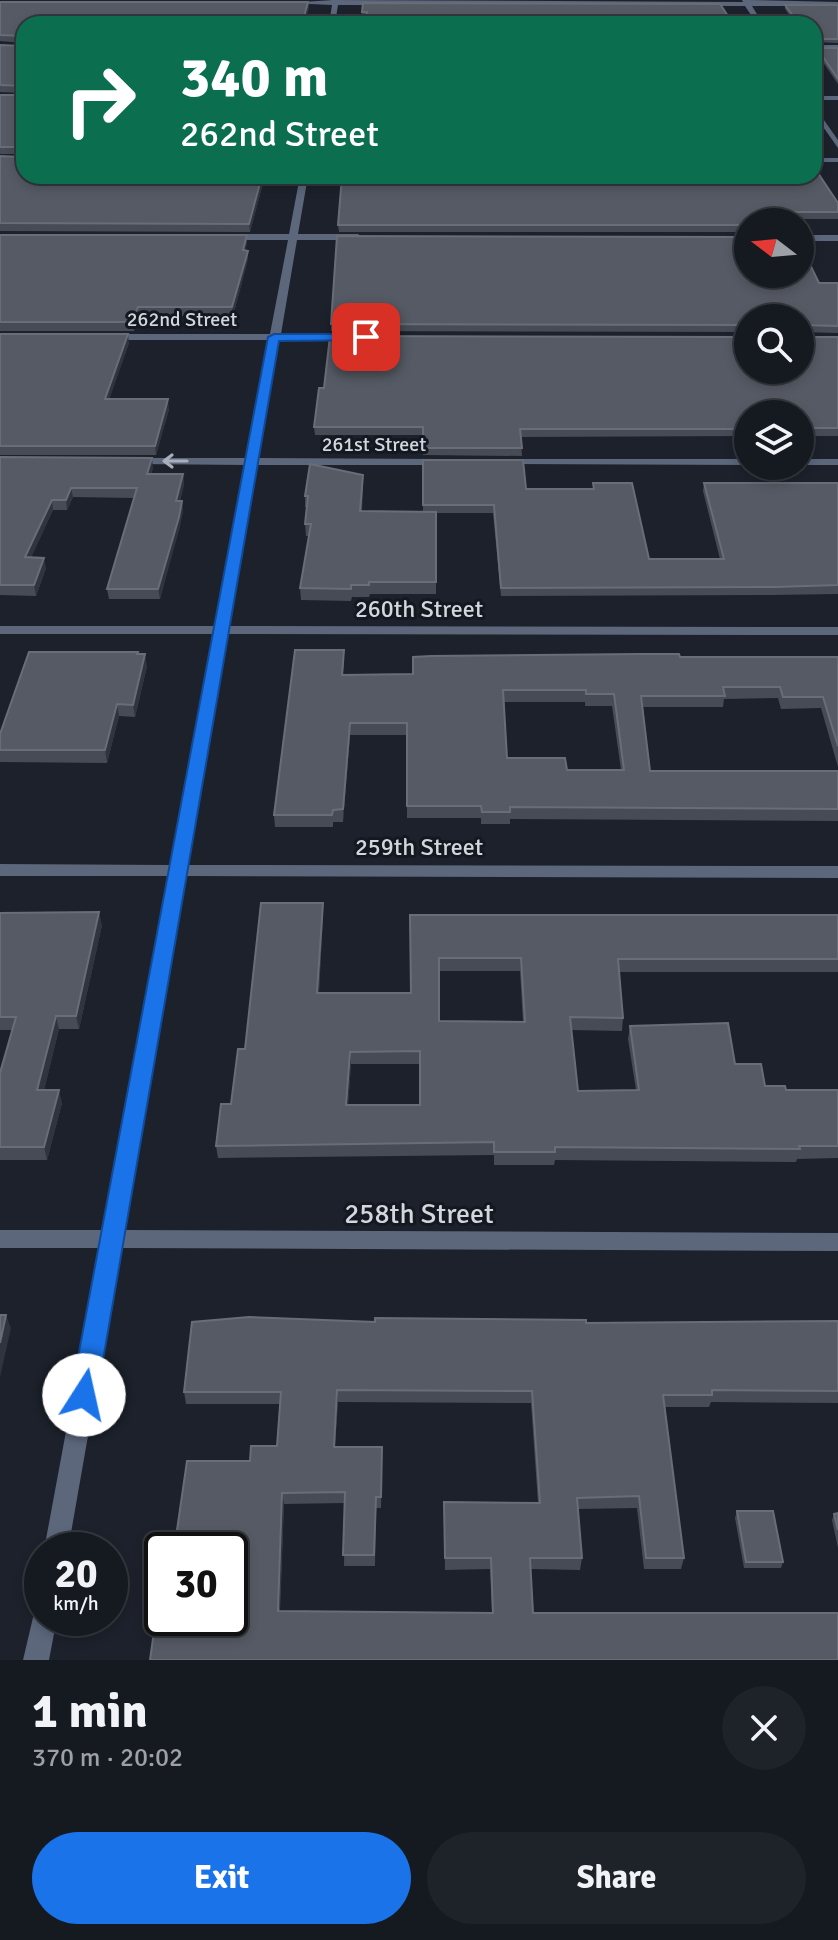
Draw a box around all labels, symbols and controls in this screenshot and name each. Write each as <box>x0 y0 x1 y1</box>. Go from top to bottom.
text: 340 m <box>180 43 328 112</box>
icon: right <box>48 48 152 152</box>
text: 262nd Street <box>180 112 379 157</box>
north arrow <box>734 208 814 288</box>
map controls <box>734 208 814 480</box>
pin <box>332 303 400 371</box>
button: search <box>734 304 814 384</box>
street label: 262nd Street <box>127 307 237 332</box>
icon: arrive <box>344 315 388 359</box>
button: layers <box>734 400 814 480</box>
street label: 261st Street <box>322 432 426 457</box>
one-way arrow <box>162 453 189 469</box>
street label: 260th Street <box>355 594 483 624</box>
street label: 259th Street <box>355 832 483 862</box>
street label: 258th Street <box>344 1197 494 1231</box>
position arrow <box>42 1353 126 1437</box>
speed limit sign: 30 <box>144 1532 248 1636</box>
text: 20 <box>54 1549 98 1599</box>
text: km/h <box>53 1591 99 1616</box>
text: 1 min <box>32 1682 148 1741</box>
button: close <box>722 1686 806 1770</box>
text: 370 m · 20:02 <box>32 1742 183 1774</box>
button: Exit <box>32 1832 411 1924</box>
button: Share <box>427 1832 806 1924</box>

